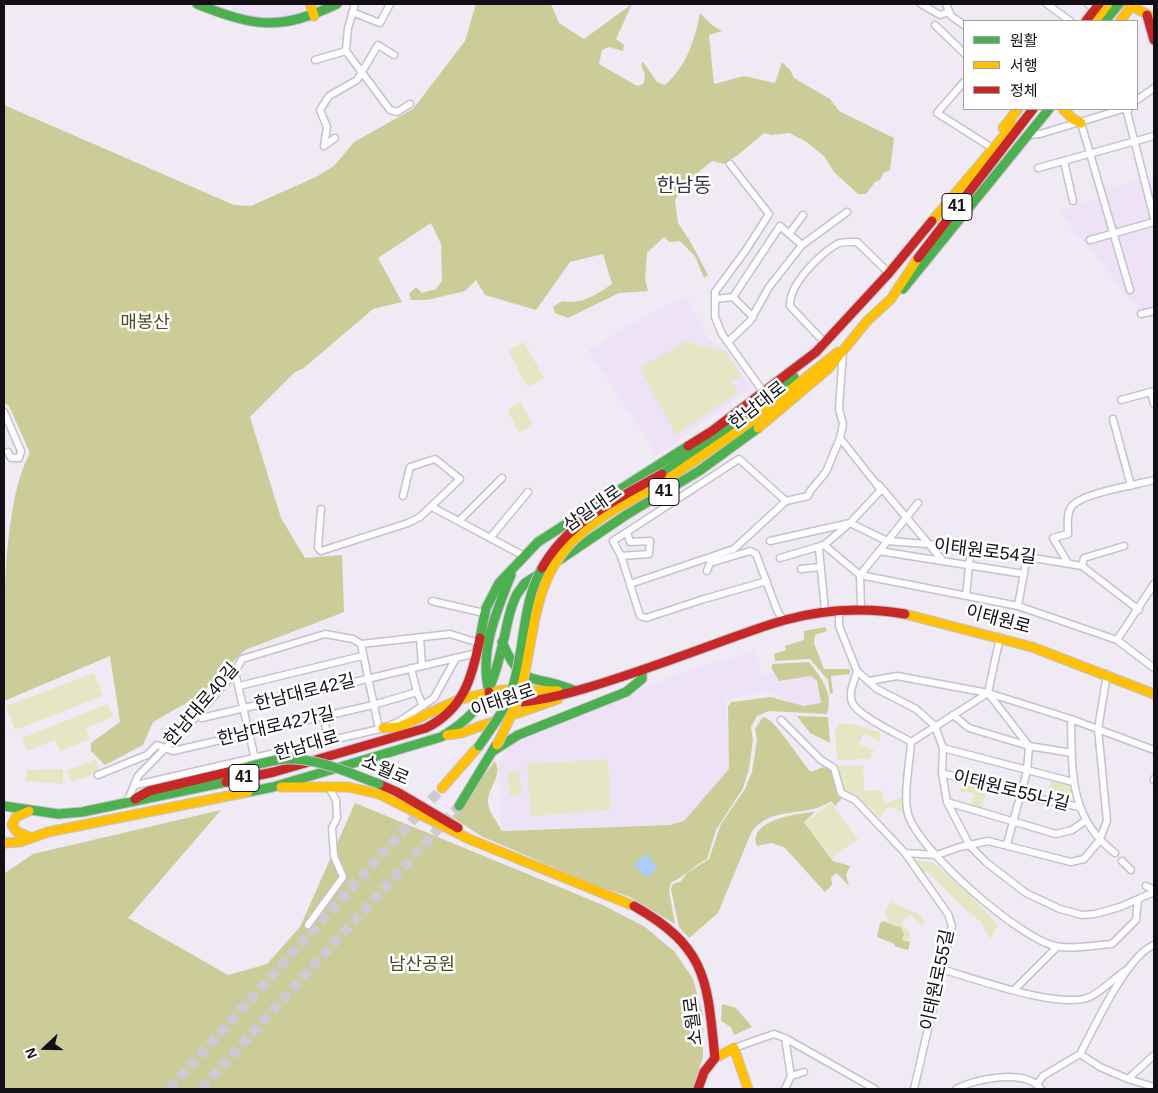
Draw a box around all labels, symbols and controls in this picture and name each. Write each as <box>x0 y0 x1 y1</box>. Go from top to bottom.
legend <box>963 20 1138 110</box>
text: 원활 <box>1010 32 1038 49</box>
text: 서행 <box>1010 57 1038 74</box>
text: 정체 <box>1010 82 1038 99</box>
district label: 한남동 <box>656 174 712 198</box>
road number: 41 <box>942 193 972 220</box>
park label: 매봉산 <box>120 312 170 334</box>
street label: 한남대로 <box>725 377 791 435</box>
road number: 41 <box>649 478 679 506</box>
street label: 삼일대로 <box>560 481 626 537</box>
street label: 이태원로54길 <box>933 535 1037 569</box>
street label: 이태원로 <box>963 601 1033 639</box>
street label: 한남대로40길 <box>160 659 244 751</box>
street label: 한남대로42길 <box>253 670 357 716</box>
street label: 이태원로 <box>468 680 538 722</box>
street label: 한남대로42가길 <box>215 703 337 751</box>
street label: 한남대로 <box>272 726 342 766</box>
street label: 소월로 <box>358 751 412 791</box>
road number: 41 <box>229 764 259 791</box>
street label: 이태원로55나길 <box>950 766 1072 816</box>
street label: 이태원로55길 <box>917 927 959 1033</box>
park label: 남산공원 <box>389 954 455 976</box>
street label: 소월로 <box>680 995 708 1047</box>
north arrow <box>20 1023 70 1073</box>
text: N <box>22 1046 40 1061</box>

